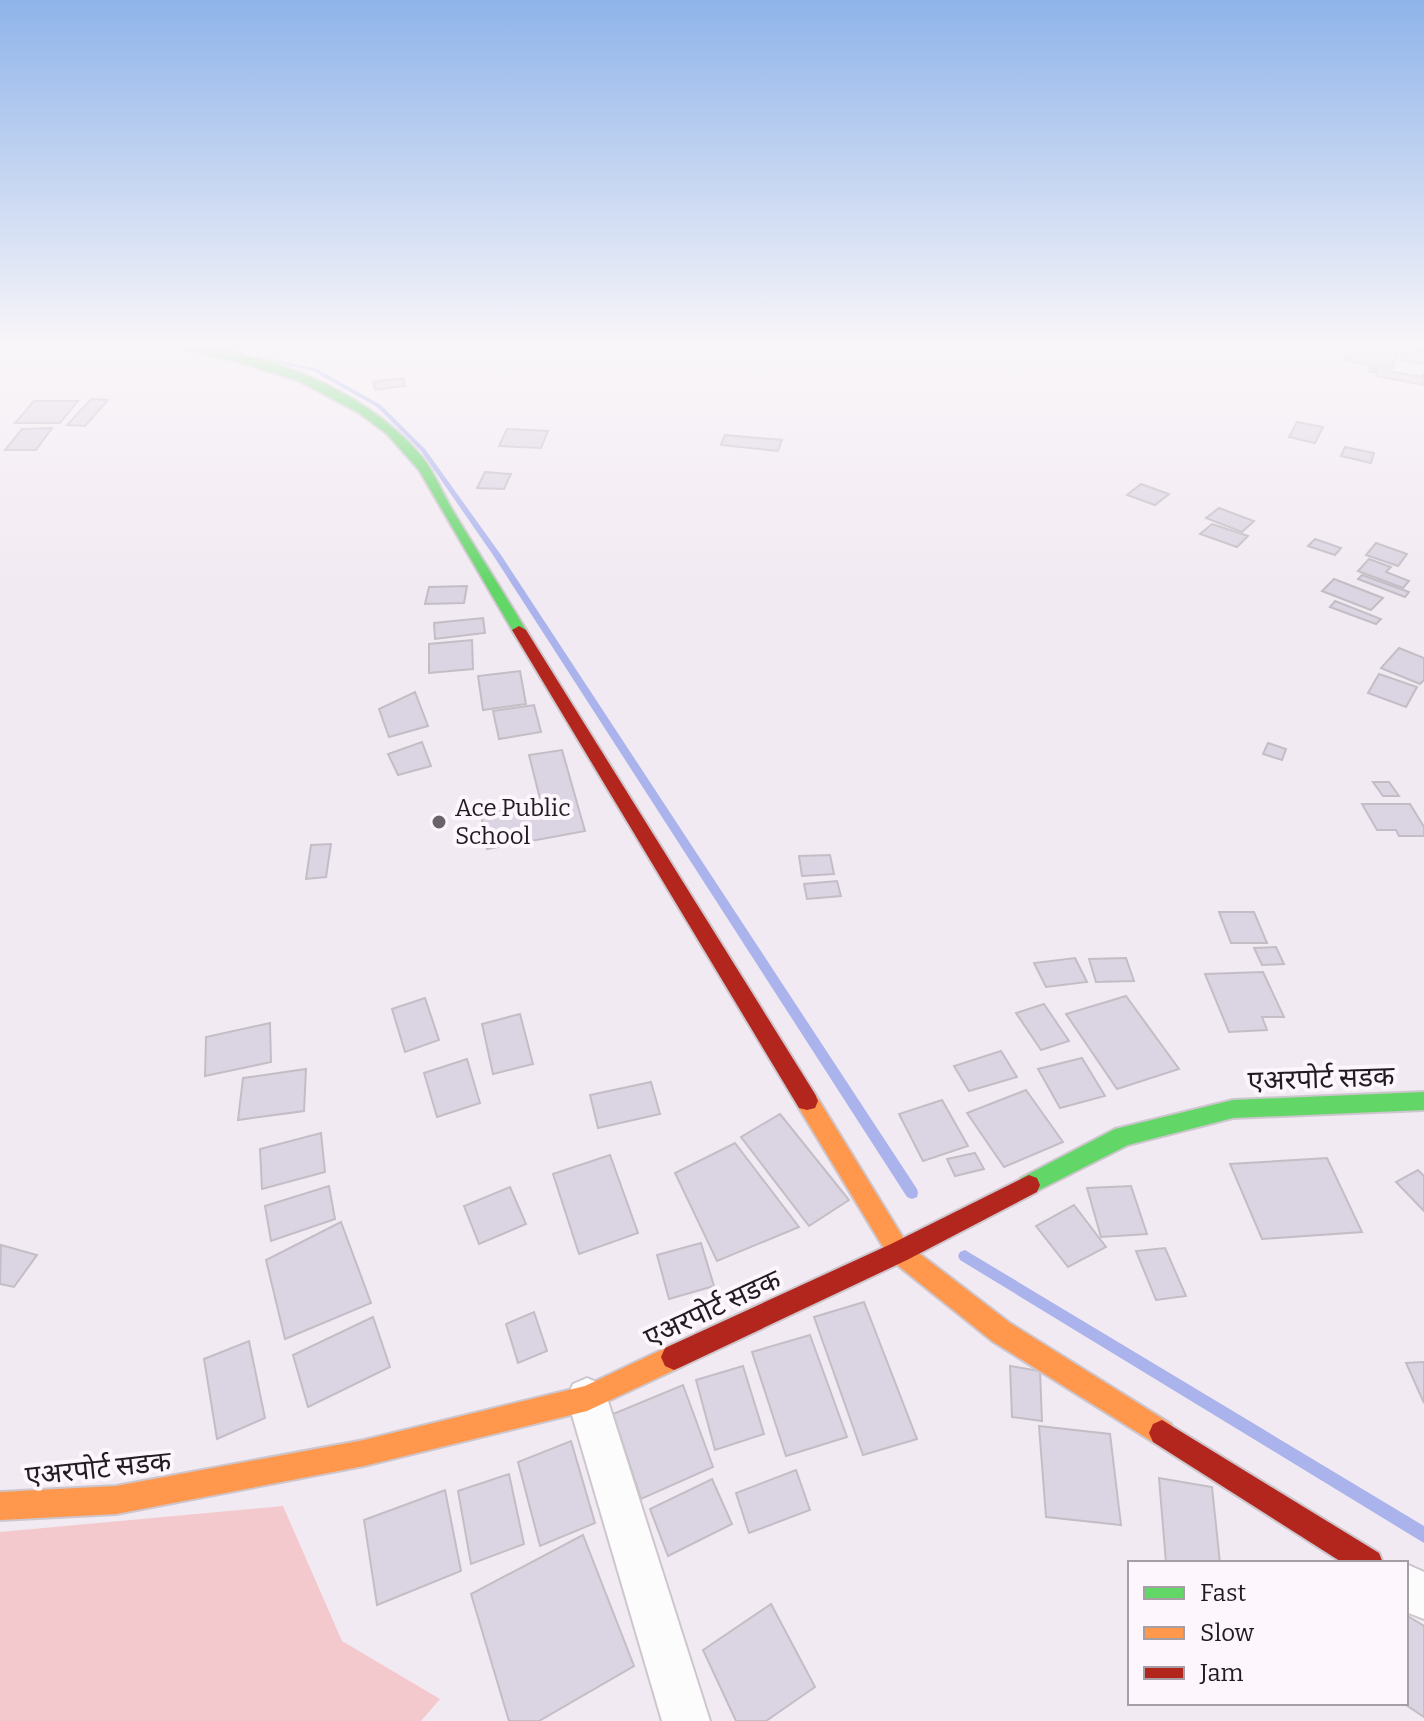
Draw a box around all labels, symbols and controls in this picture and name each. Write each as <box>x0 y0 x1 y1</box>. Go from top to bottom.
place label: Ace Public School <box>455 794 570 850</box>
marker: Ace Public School <box>430 813 448 831</box>
street label: एअरपोर्ट सडक <box>1247 1059 1395 1098</box>
street label: एअरपोर्ट सडक <box>639 1262 786 1354</box>
street label: एअरपोर्ट सडक <box>23 1444 173 1493</box>
legend <box>1128 1561 1408 1705</box>
text: Fast <box>1200 1579 1246 1607</box>
text: Slow <box>1200 1619 1255 1647</box>
text: Jam <box>1199 1659 1244 1687</box>

